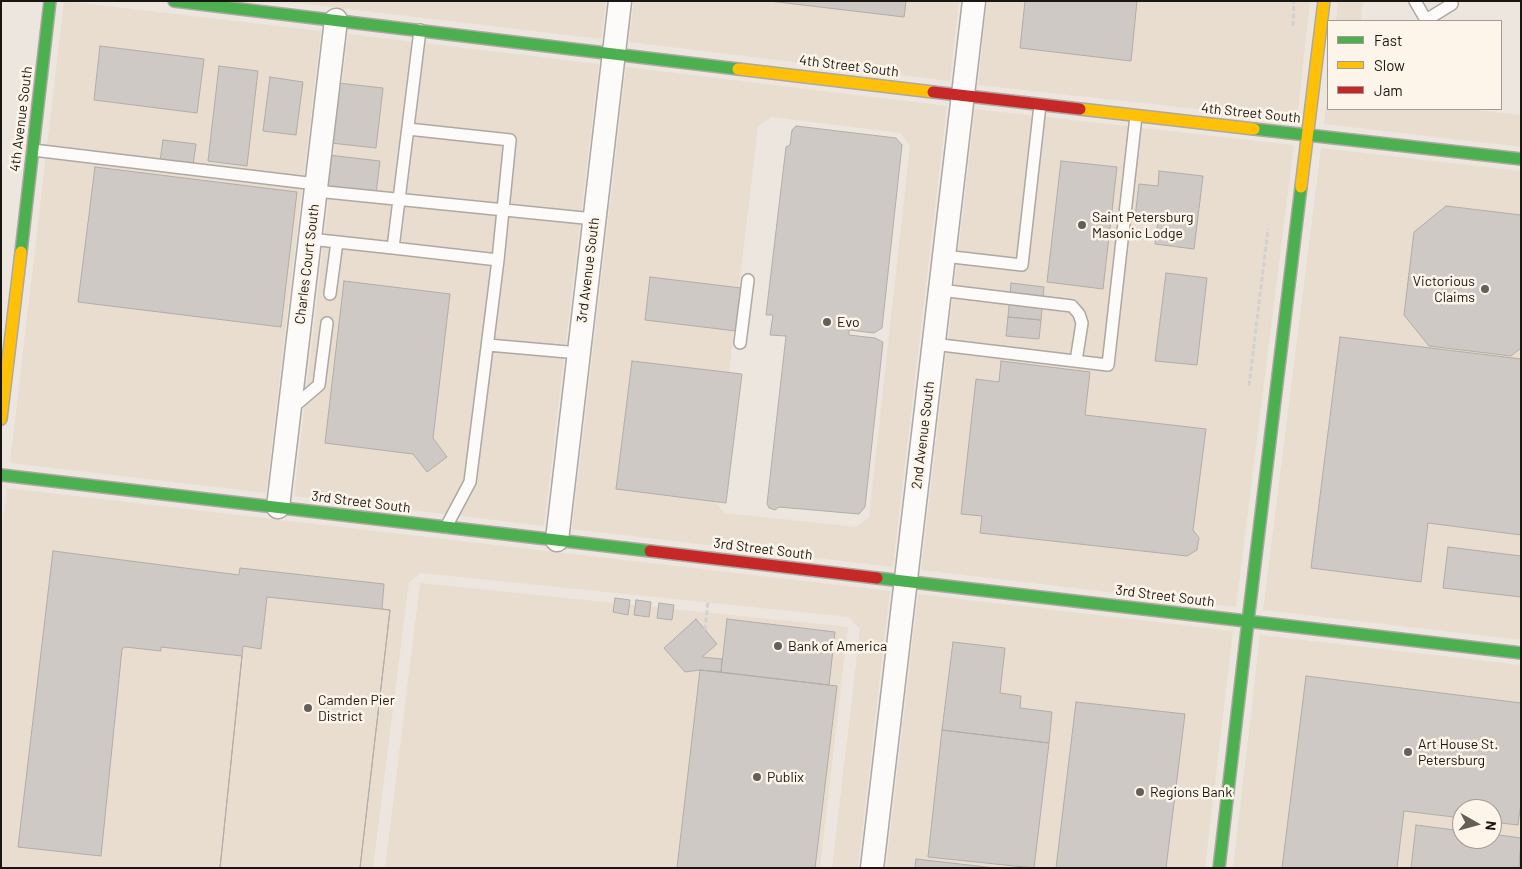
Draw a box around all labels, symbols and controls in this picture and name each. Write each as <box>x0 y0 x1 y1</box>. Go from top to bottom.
legend <box>1327 20 1502 110</box>
text: Fast <box>1374 31 1402 49</box>
street label: 4th Street South <box>798 52 900 80</box>
text: Slow <box>1374 56 1405 74</box>
street label: 4th Avenue South <box>6 65 36 173</box>
text: Jam <box>1374 81 1403 99</box>
street label: 4th Street South <box>1200 99 1302 127</box>
street label: Charles Court South <box>291 203 323 325</box>
place label: Saint Petersburg Masonic Lodge <box>1092 209 1193 242</box>
street label: 3rd Avenue South <box>573 216 603 324</box>
marker: Saint Petersburg Masonic Lodge <box>1076 219 1088 231</box>
place label: Victorious Claims <box>1413 273 1475 306</box>
marker: Victorious Claims <box>1479 283 1491 295</box>
place label: Evo <box>837 314 860 330</box>
marker: Evo <box>821 316 833 328</box>
street label: 2nd Avenue South <box>908 380 938 490</box>
street label: 3rd Street South <box>311 488 411 516</box>
street label: 3rd Street South <box>713 535 813 563</box>
street label: 3rd Street South <box>1115 582 1215 610</box>
place label: Bank of America <box>788 638 887 654</box>
marker: Bank of America <box>772 640 784 652</box>
place label: Camden Pier District <box>318 692 395 724</box>
marker: Camden Pier District <box>302 702 314 714</box>
place label: Art House St. Petersburg <box>1418 736 1498 769</box>
marker: Art House St. Petersburg <box>1402 746 1414 758</box>
place label: Publix <box>767 769 804 785</box>
marker: Publix <box>751 771 763 783</box>
place label: Regions Bank <box>1150 784 1232 800</box>
marker: Regions Bank <box>1134 786 1146 798</box>
north arrow <box>1452 799 1502 849</box>
text: N <box>1482 820 1500 831</box>

